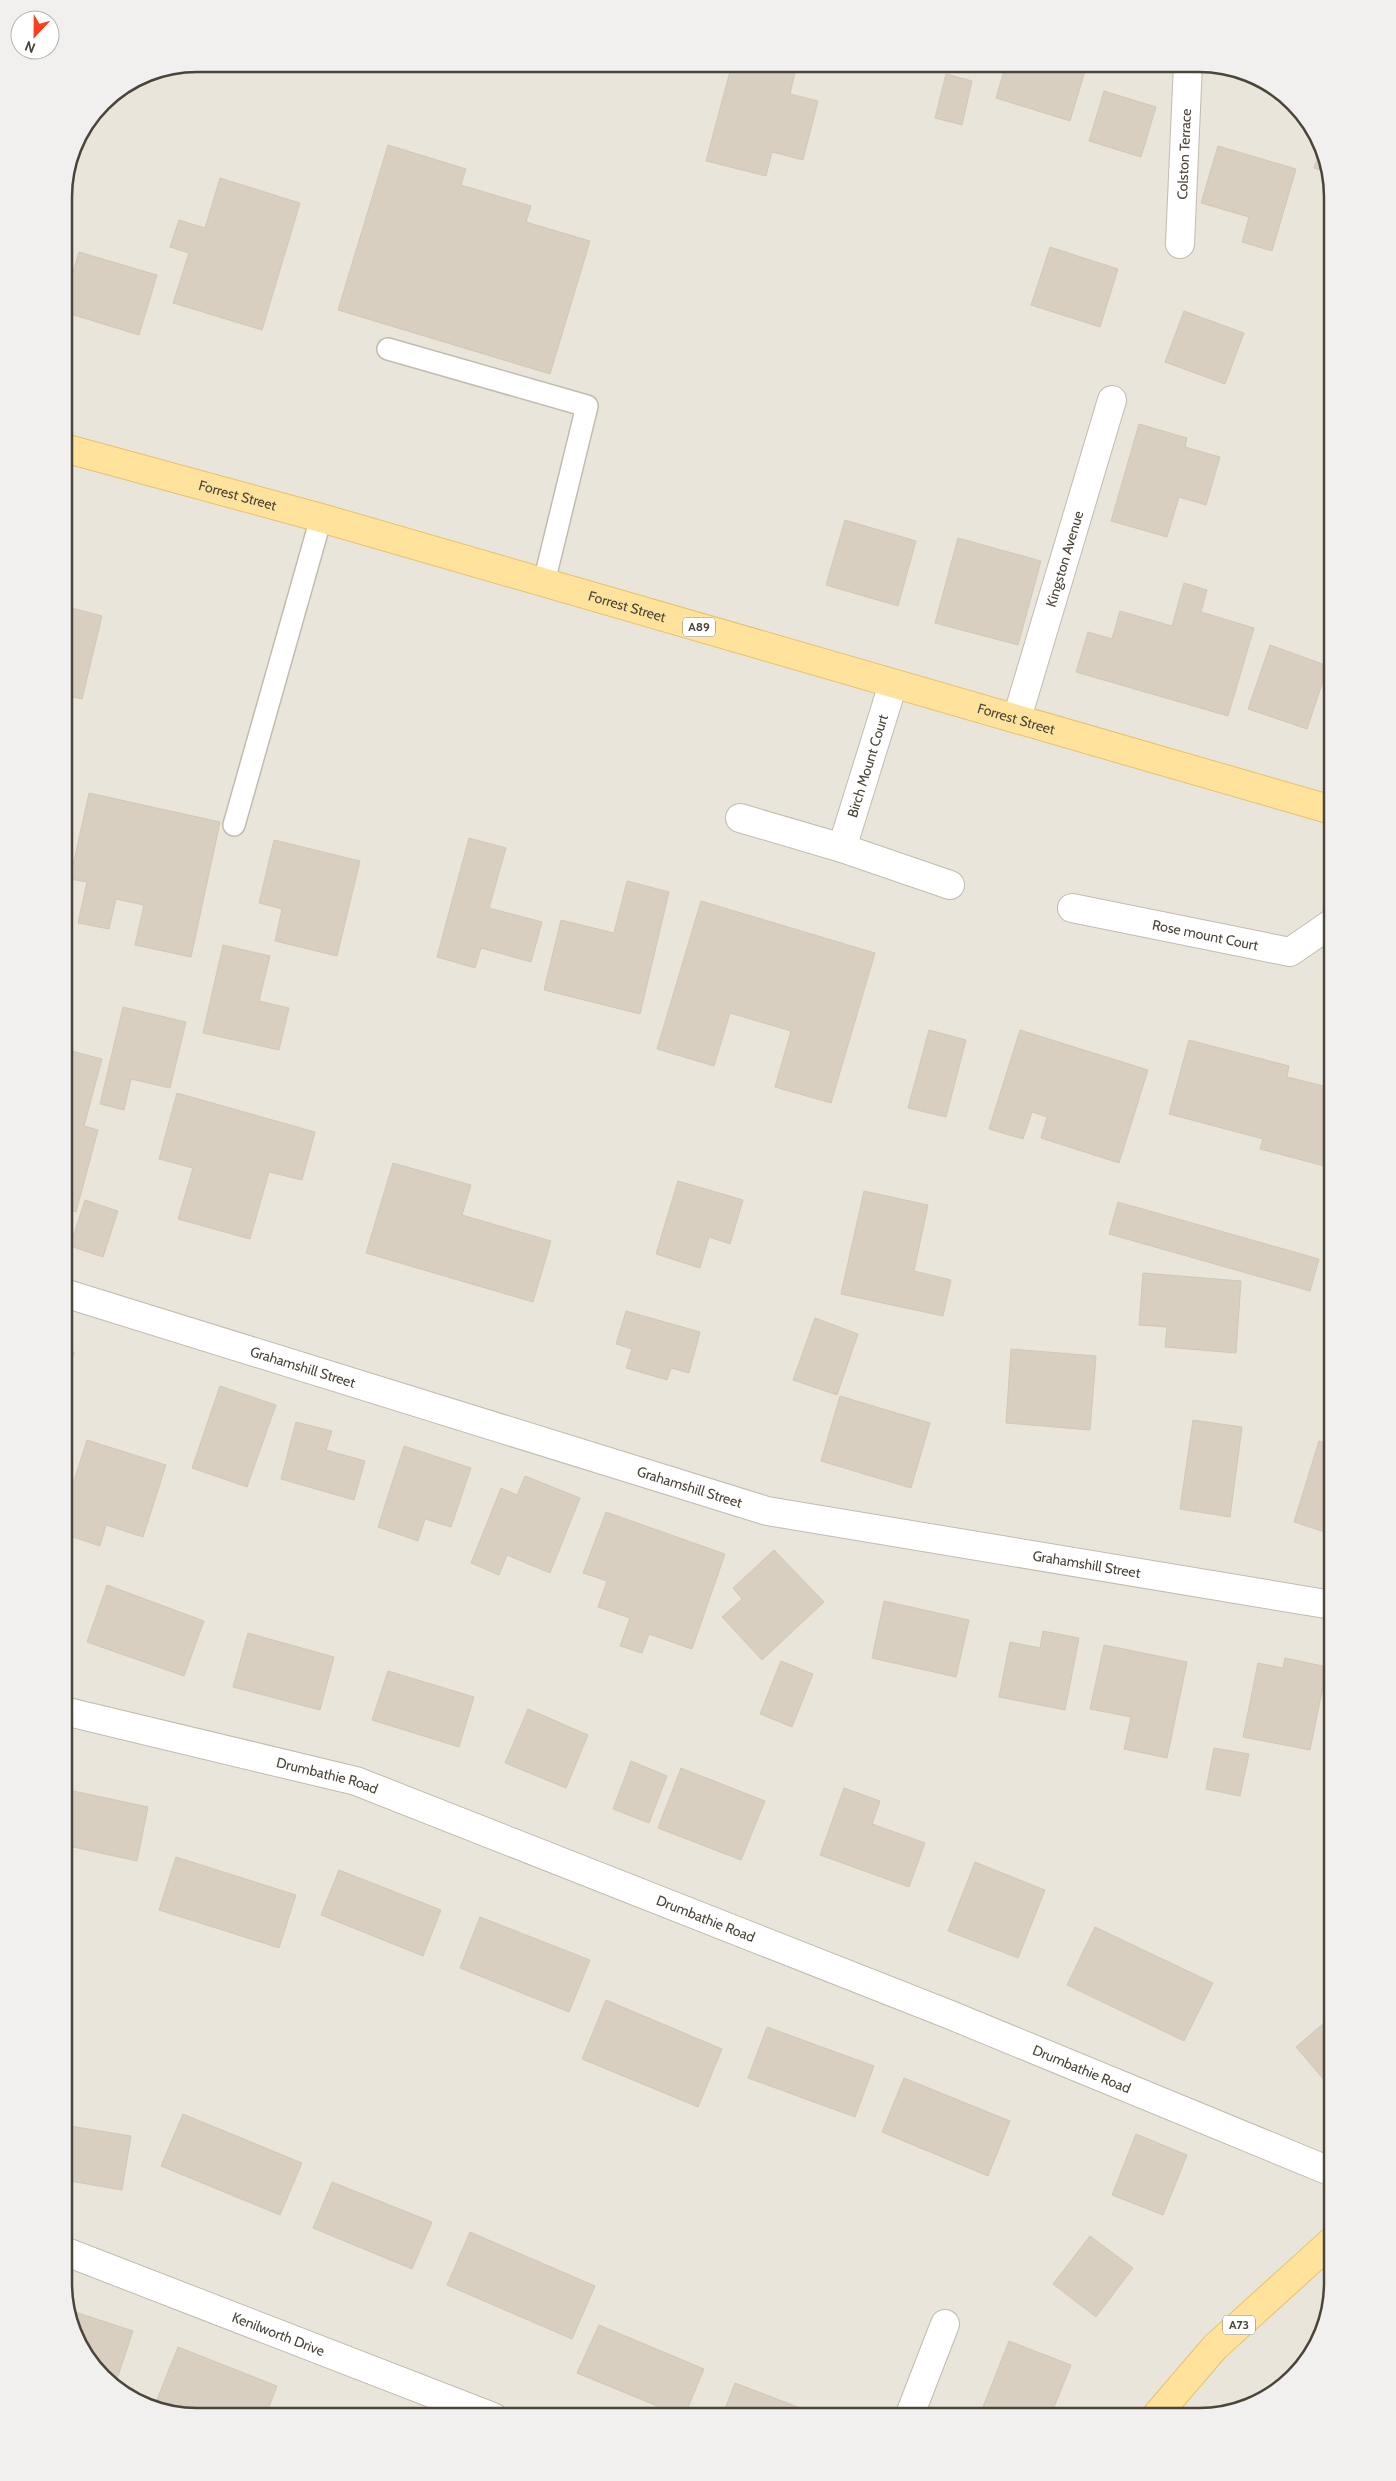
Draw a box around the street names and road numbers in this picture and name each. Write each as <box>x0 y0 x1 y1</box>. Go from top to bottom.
street label: Colston Terrace <box>1173 108 1195 200</box>
street label: Forrest Street <box>197 476 279 515</box>
street label: Kingston Avenue <box>1042 509 1087 609</box>
street label: Forrest Street <box>586 587 668 626</box>
road number: A89 <box>683 618 715 636</box>
street label: Forrest Street <box>975 699 1057 739</box>
street label: Birch Mount Court <box>843 712 892 820</box>
street label: Rose mount Court <box>1151 915 1260 954</box>
street label: Grahamshill Street <box>248 1342 358 1392</box>
street label: Grahamshill Street <box>635 1462 745 1512</box>
street label: Grahamshill Street <box>1031 1546 1142 1582</box>
street label: Drumbathie Road <box>275 1753 381 1798</box>
street label: Drumbathie Road <box>654 1891 758 1946</box>
street label: Drumbathie Road <box>1030 2041 1133 2097</box>
street label: Kenilworth Drive <box>230 2308 327 2360</box>
road number: A73 <box>1223 2316 1255 2334</box>

